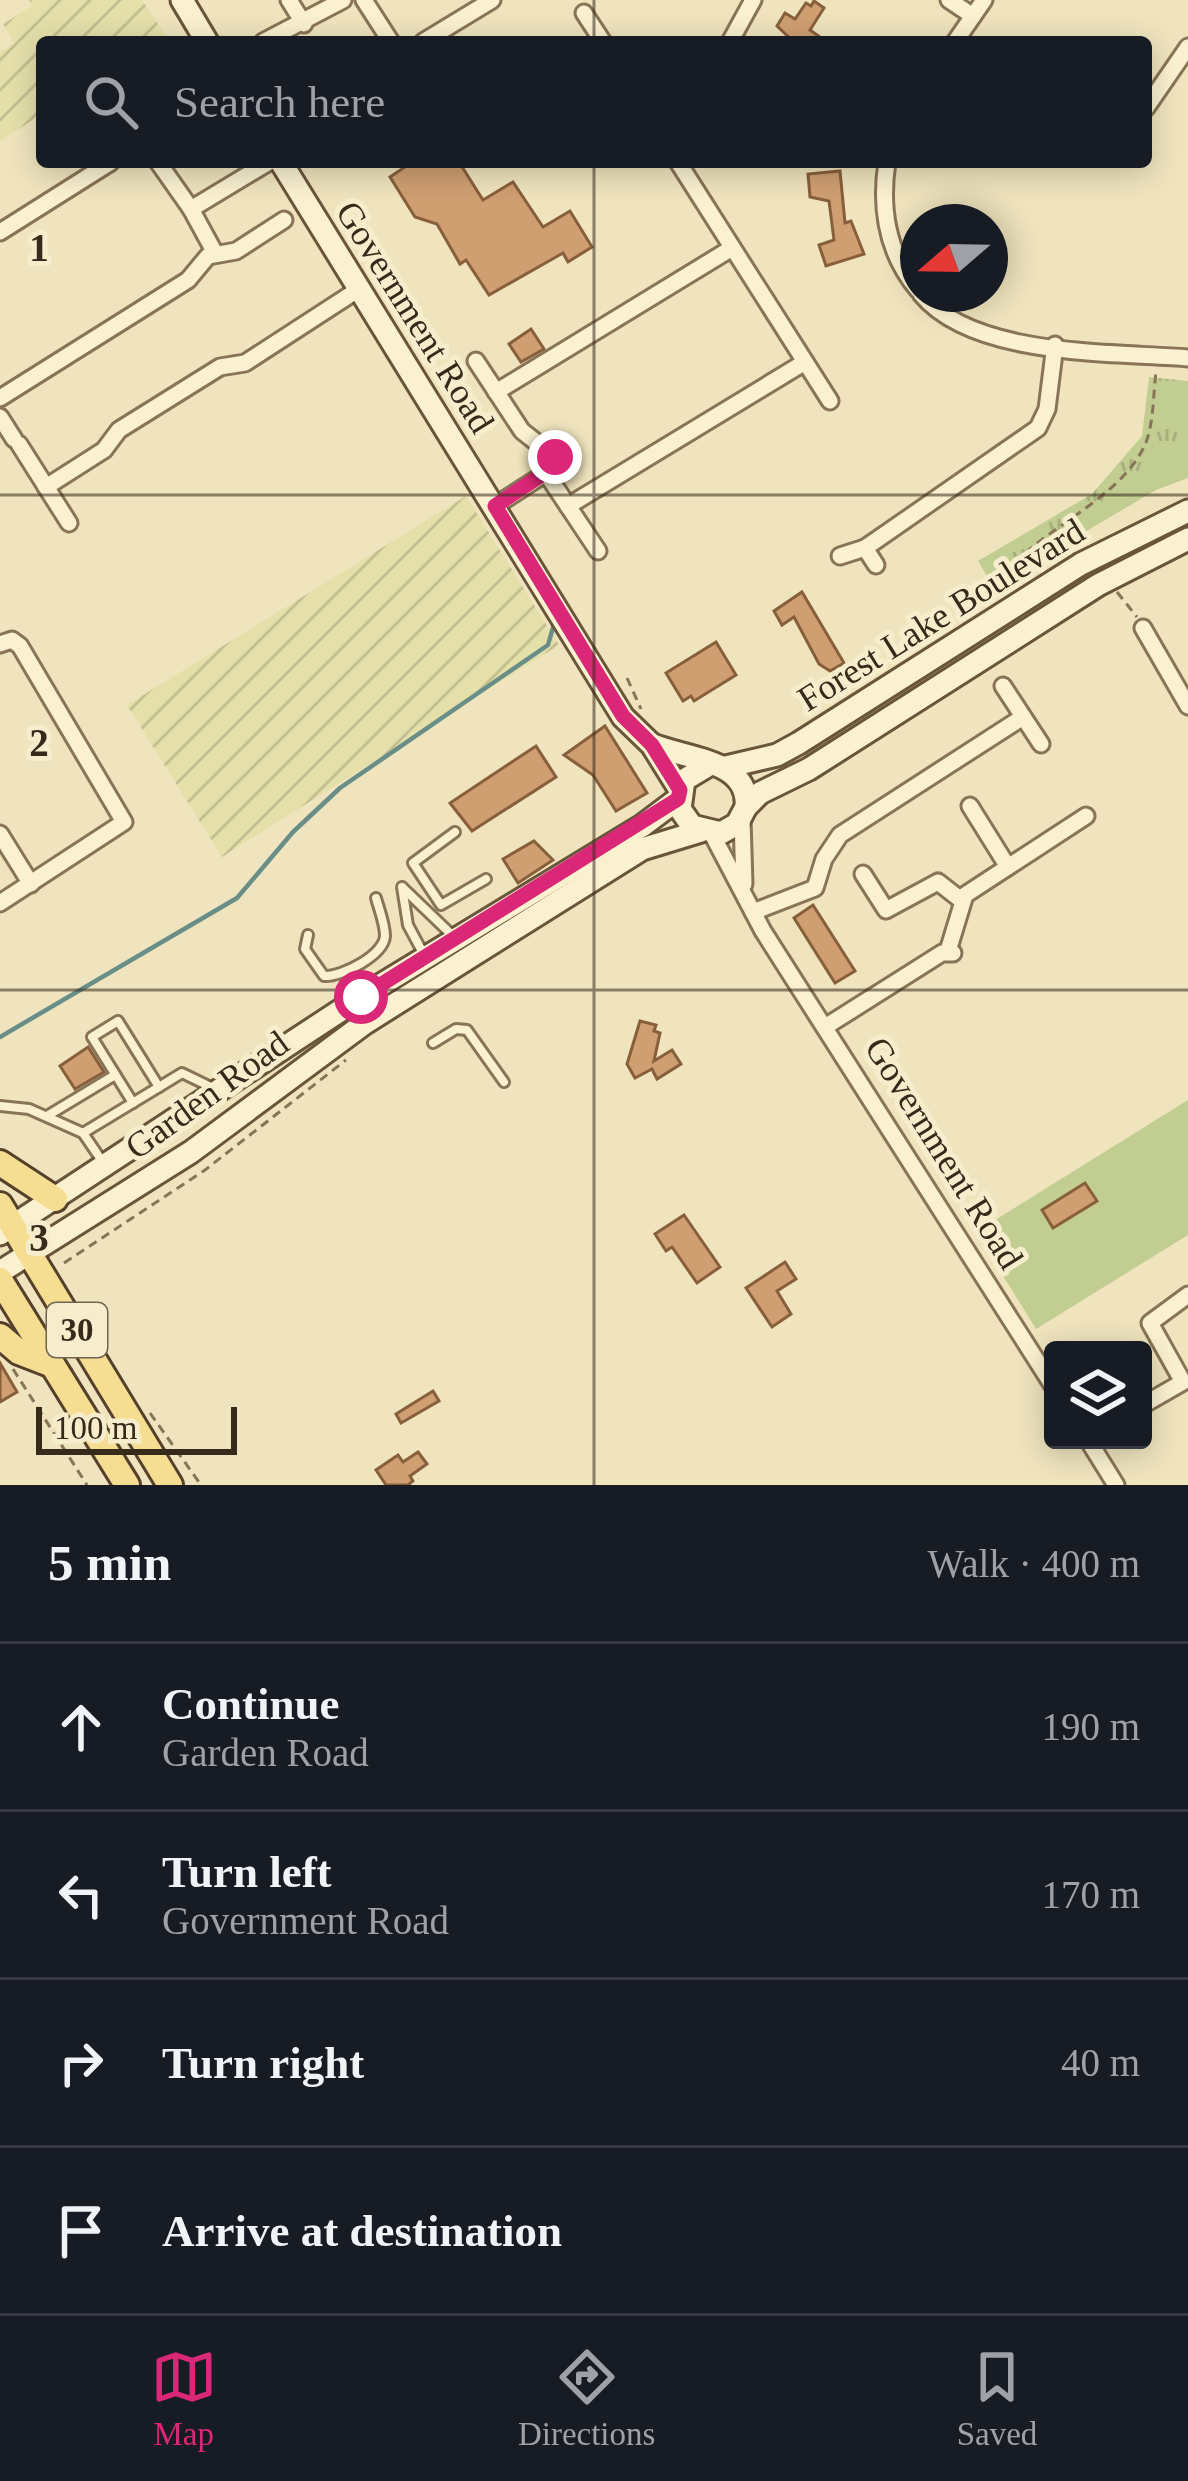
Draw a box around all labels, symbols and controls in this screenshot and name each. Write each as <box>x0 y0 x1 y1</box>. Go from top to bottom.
search box <box>36 36 1152 168</box>
icon: search <box>78 69 144 135</box>
text: Search here <box>174 77 385 127</box>
street label: Government Road <box>328 194 502 440</box>
north arrow <box>900 204 1008 312</box>
text: 1 <box>29 226 49 269</box>
route end <box>528 430 582 484</box>
street label: Forest Lake Boulevard <box>791 511 1091 719</box>
text: 2 <box>29 721 49 764</box>
route start <box>334 970 388 1024</box>
street label: Garden Road <box>118 1023 296 1167</box>
street label: Government Road <box>857 1030 1031 1276</box>
text: 3 <box>29 1216 49 1259</box>
road number: 30 <box>47 1303 107 1357</box>
map controls <box>1044 1341 1152 1449</box>
button: layers <box>1044 1341 1152 1449</box>
scale bar <box>36 1401 237 1454</box>
text: 100 m <box>54 1410 137 1446</box>
text: 5 min <box>48 1535 171 1591</box>
text: Walk · 400 m <box>928 1542 1140 1585</box>
text: Continue <box>162 1679 340 1729</box>
icon: ahead <box>48 1694 114 1760</box>
text: 190 m <box>1041 1705 1140 1748</box>
text: Garden Road <box>162 1731 369 1774</box>
text: Turn left <box>162 1847 332 1897</box>
icon: left <box>48 1862 114 1928</box>
text: 170 m <box>1041 1873 1140 1916</box>
text: Government Road <box>162 1899 449 1942</box>
icon: right <box>48 2030 114 2096</box>
text: Turn right <box>162 2038 364 2088</box>
text: 40 m <box>1061 2041 1140 2084</box>
icon: arrive <box>48 2198 114 2264</box>
text: Arrive at destination <box>162 2206 562 2256</box>
tab: Map <box>151 2344 217 2453</box>
tab: Directions <box>518 2344 655 2453</box>
tab: Saved <box>957 2344 1037 2453</box>

